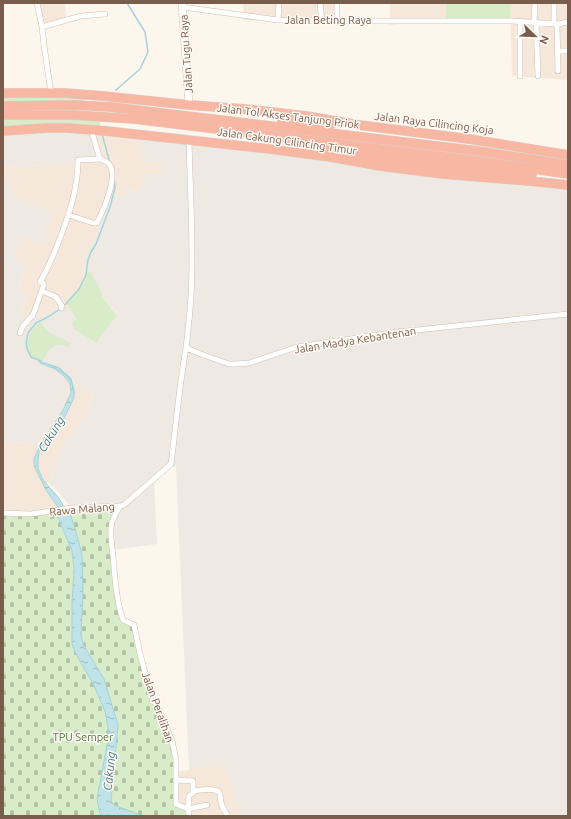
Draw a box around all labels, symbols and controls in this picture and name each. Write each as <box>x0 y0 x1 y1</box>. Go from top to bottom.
street label: Jalan Tugu Raya <box>177 14 195 94</box>
street label: Jalan Beting Raya <box>284 14 372 26</box>
north arrow <box>515 16 555 56</box>
text: N <box>537 34 551 46</box>
street label: Jalan Tol Akses Tanjung Priok <box>216 101 361 131</box>
street label: Jalan Raya Cilincing Koja <box>374 110 494 136</box>
street label: Jalan Cakung Cilincing Timur <box>216 125 358 157</box>
street label: Jalan Madya Kebantenan <box>293 324 417 356</box>
water label: Cakung <box>35 413 67 454</box>
street label: Rawa Malang <box>49 500 115 518</box>
street label: Jalan Peralihan <box>140 670 176 744</box>
park label: TPU Semper <box>53 731 114 743</box>
water label: Cakung <box>100 750 118 791</box>

